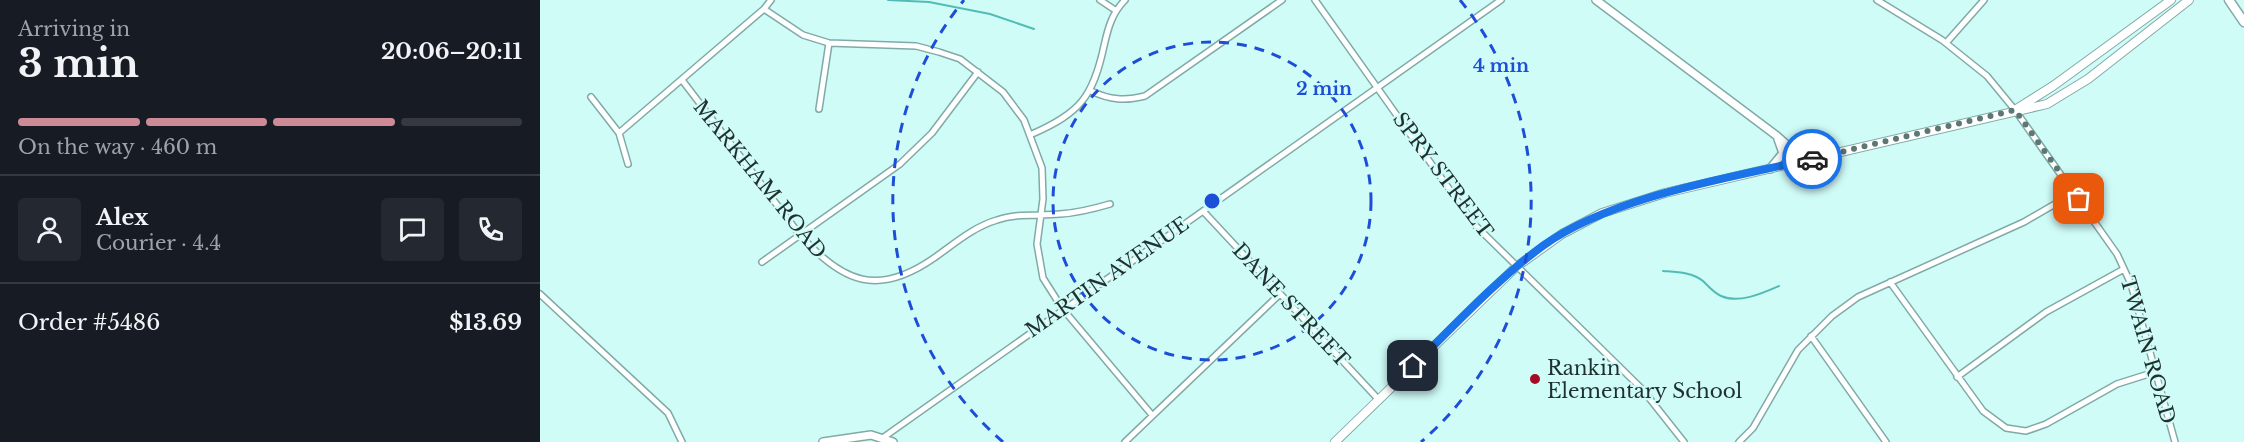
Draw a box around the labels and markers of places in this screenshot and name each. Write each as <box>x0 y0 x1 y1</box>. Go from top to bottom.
pin <box>2053 173 2104 224</box>
centre of rings <box>1202 191 1222 211</box>
pin <box>1387 340 1438 391</box>
place label: Rankin Elementary School <box>1547 356 1742 403</box>
marker: Rankin Elementary School <box>1528 372 1542 386</box>

